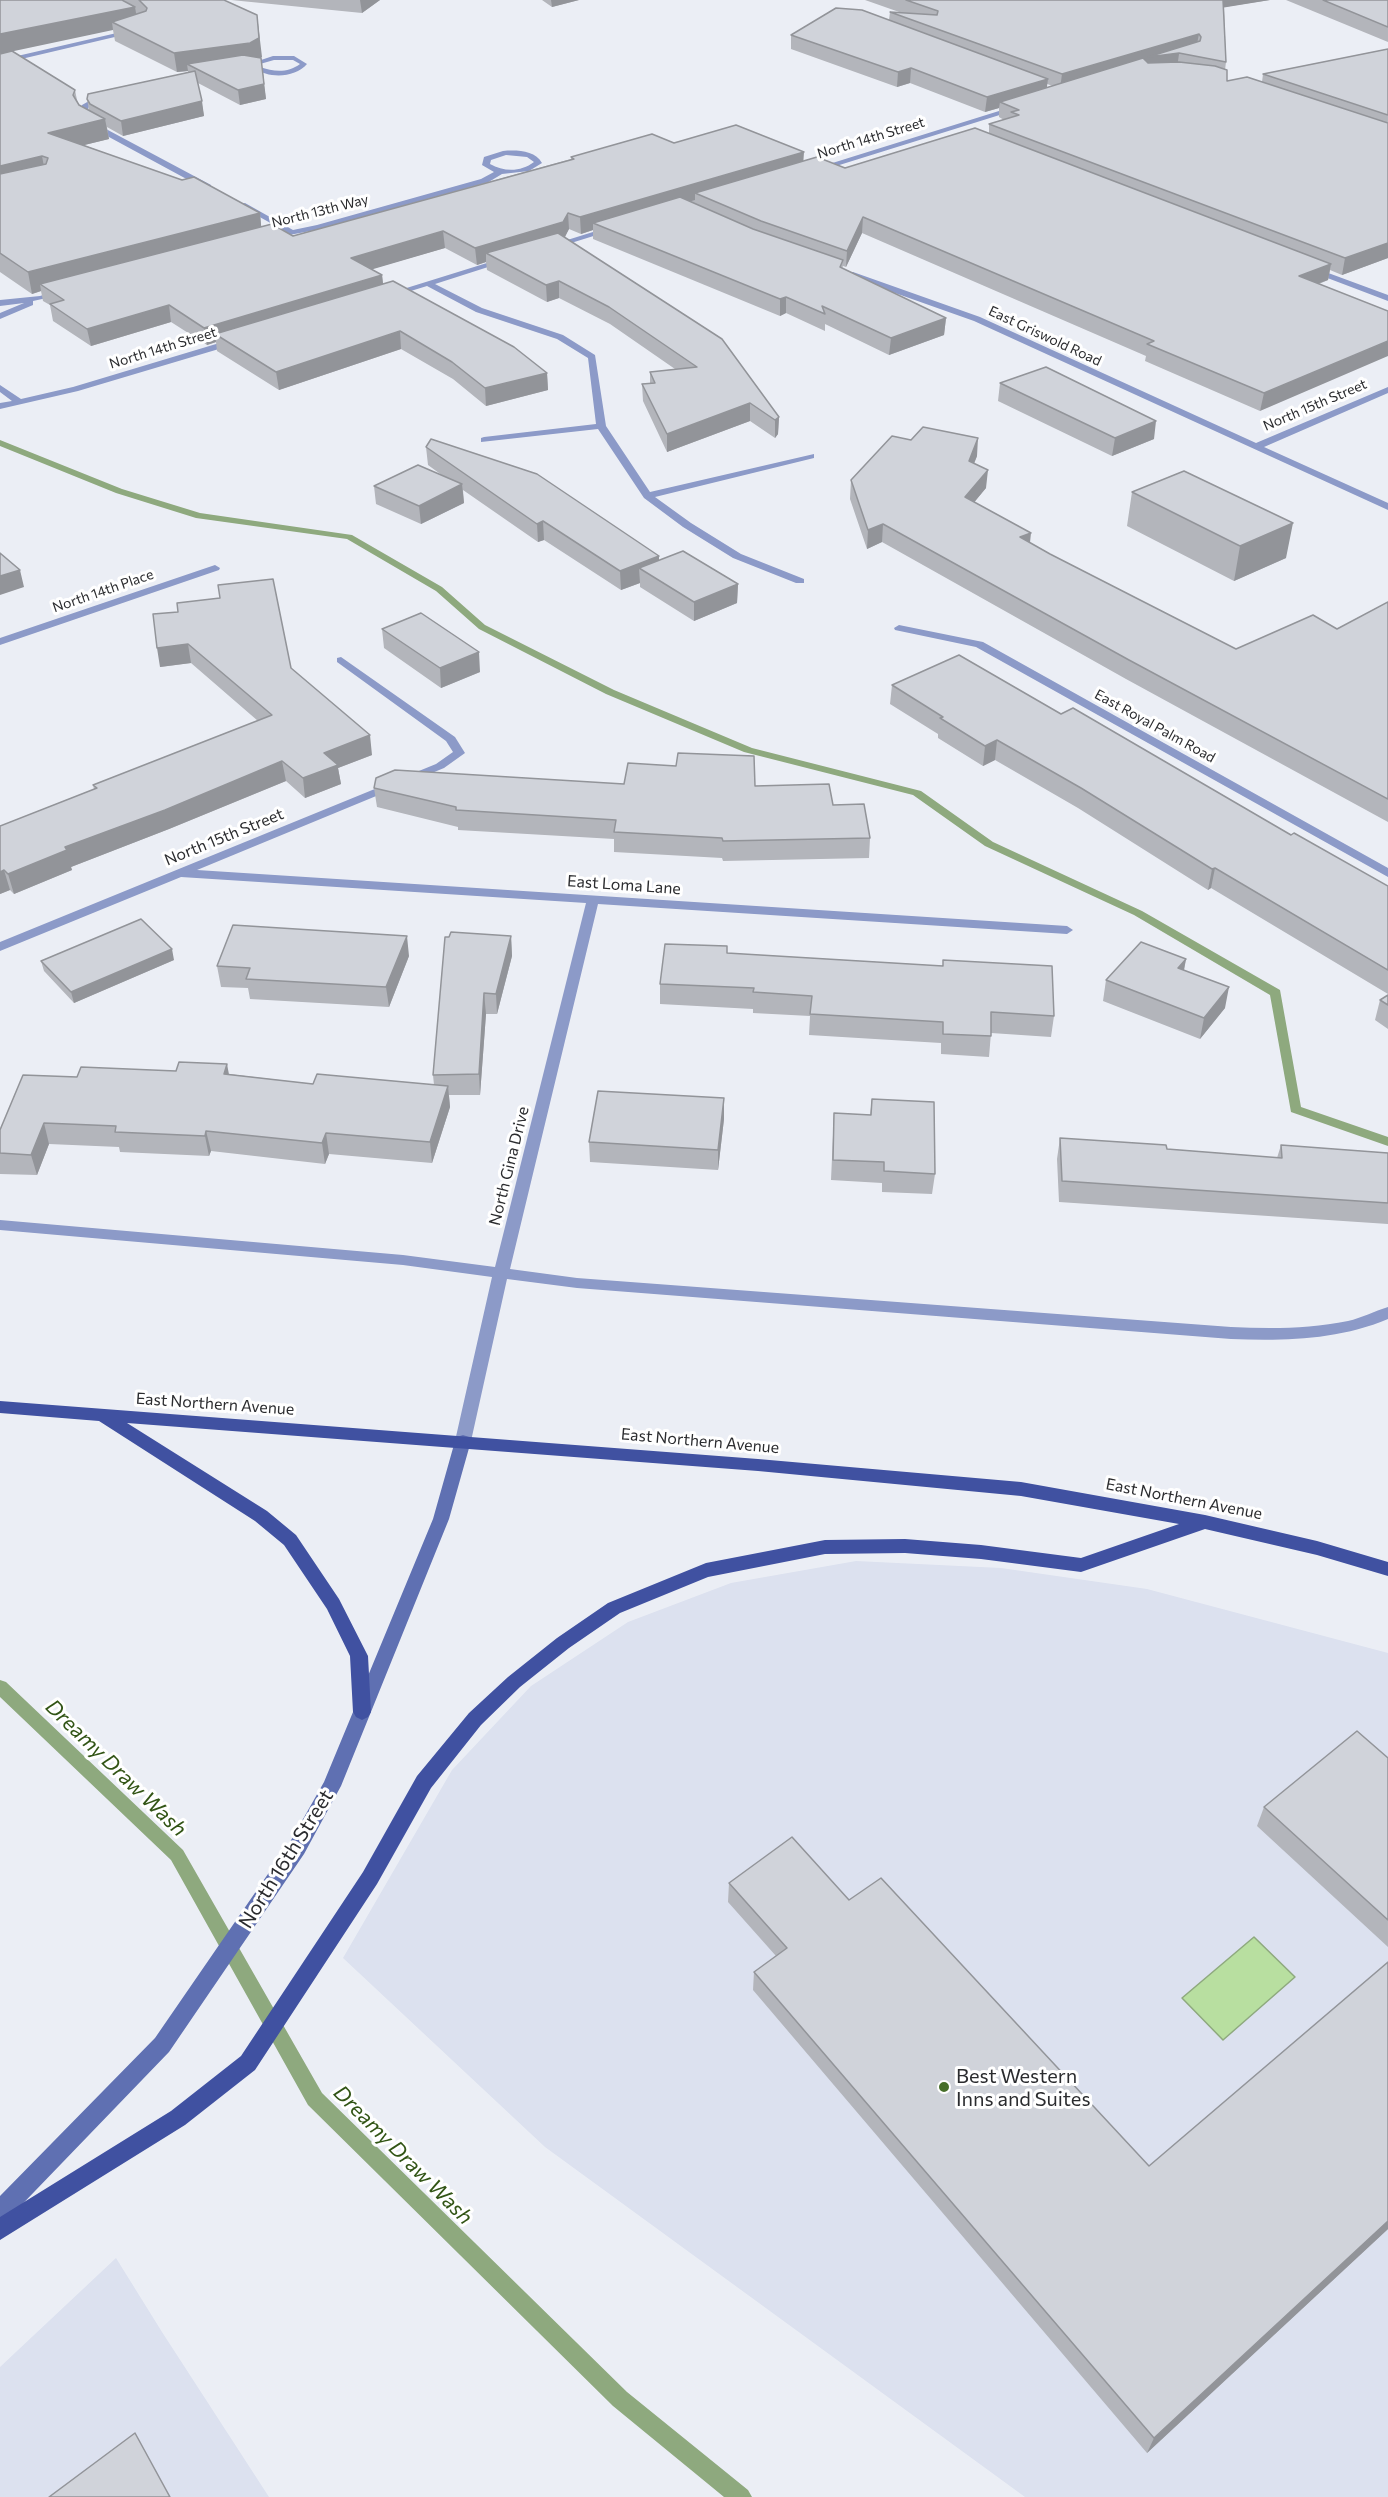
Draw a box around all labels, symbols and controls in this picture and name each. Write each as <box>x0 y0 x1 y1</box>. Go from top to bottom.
street label: North 14th Street <box>815 114 927 162</box>
street label: North 13th Way <box>270 191 370 231</box>
street label: East Griswold Road <box>986 303 1104 369</box>
street label: North 14th Street <box>107 324 219 372</box>
street label: North 15th Street <box>1261 376 1369 434</box>
street label: North 14th Place <box>50 566 156 616</box>
street label: East Royal Palm Road <box>1092 686 1218 766</box>
street label: North 15th Street <box>162 804 286 870</box>
street label: East Loma Lane <box>566 871 682 899</box>
street label: North Gina Drive <box>485 1105 533 1227</box>
street label: East Northern Avenue <box>135 1389 295 1419</box>
street label: East Northern Avenue <box>620 1425 780 1457</box>
street label: East Northern Avenue <box>1104 1474 1264 1524</box>
water label: Dreamy Draw Wash <box>40 1694 192 1842</box>
street label: North 16th Street <box>234 1785 338 1933</box>
place label: Best Western Inns and Suites <box>956 2064 1090 2111</box>
water label: Dreamy Draw Wash <box>328 2080 478 2230</box>
marker: Best Western Inns and Suites <box>937 2080 951 2094</box>

